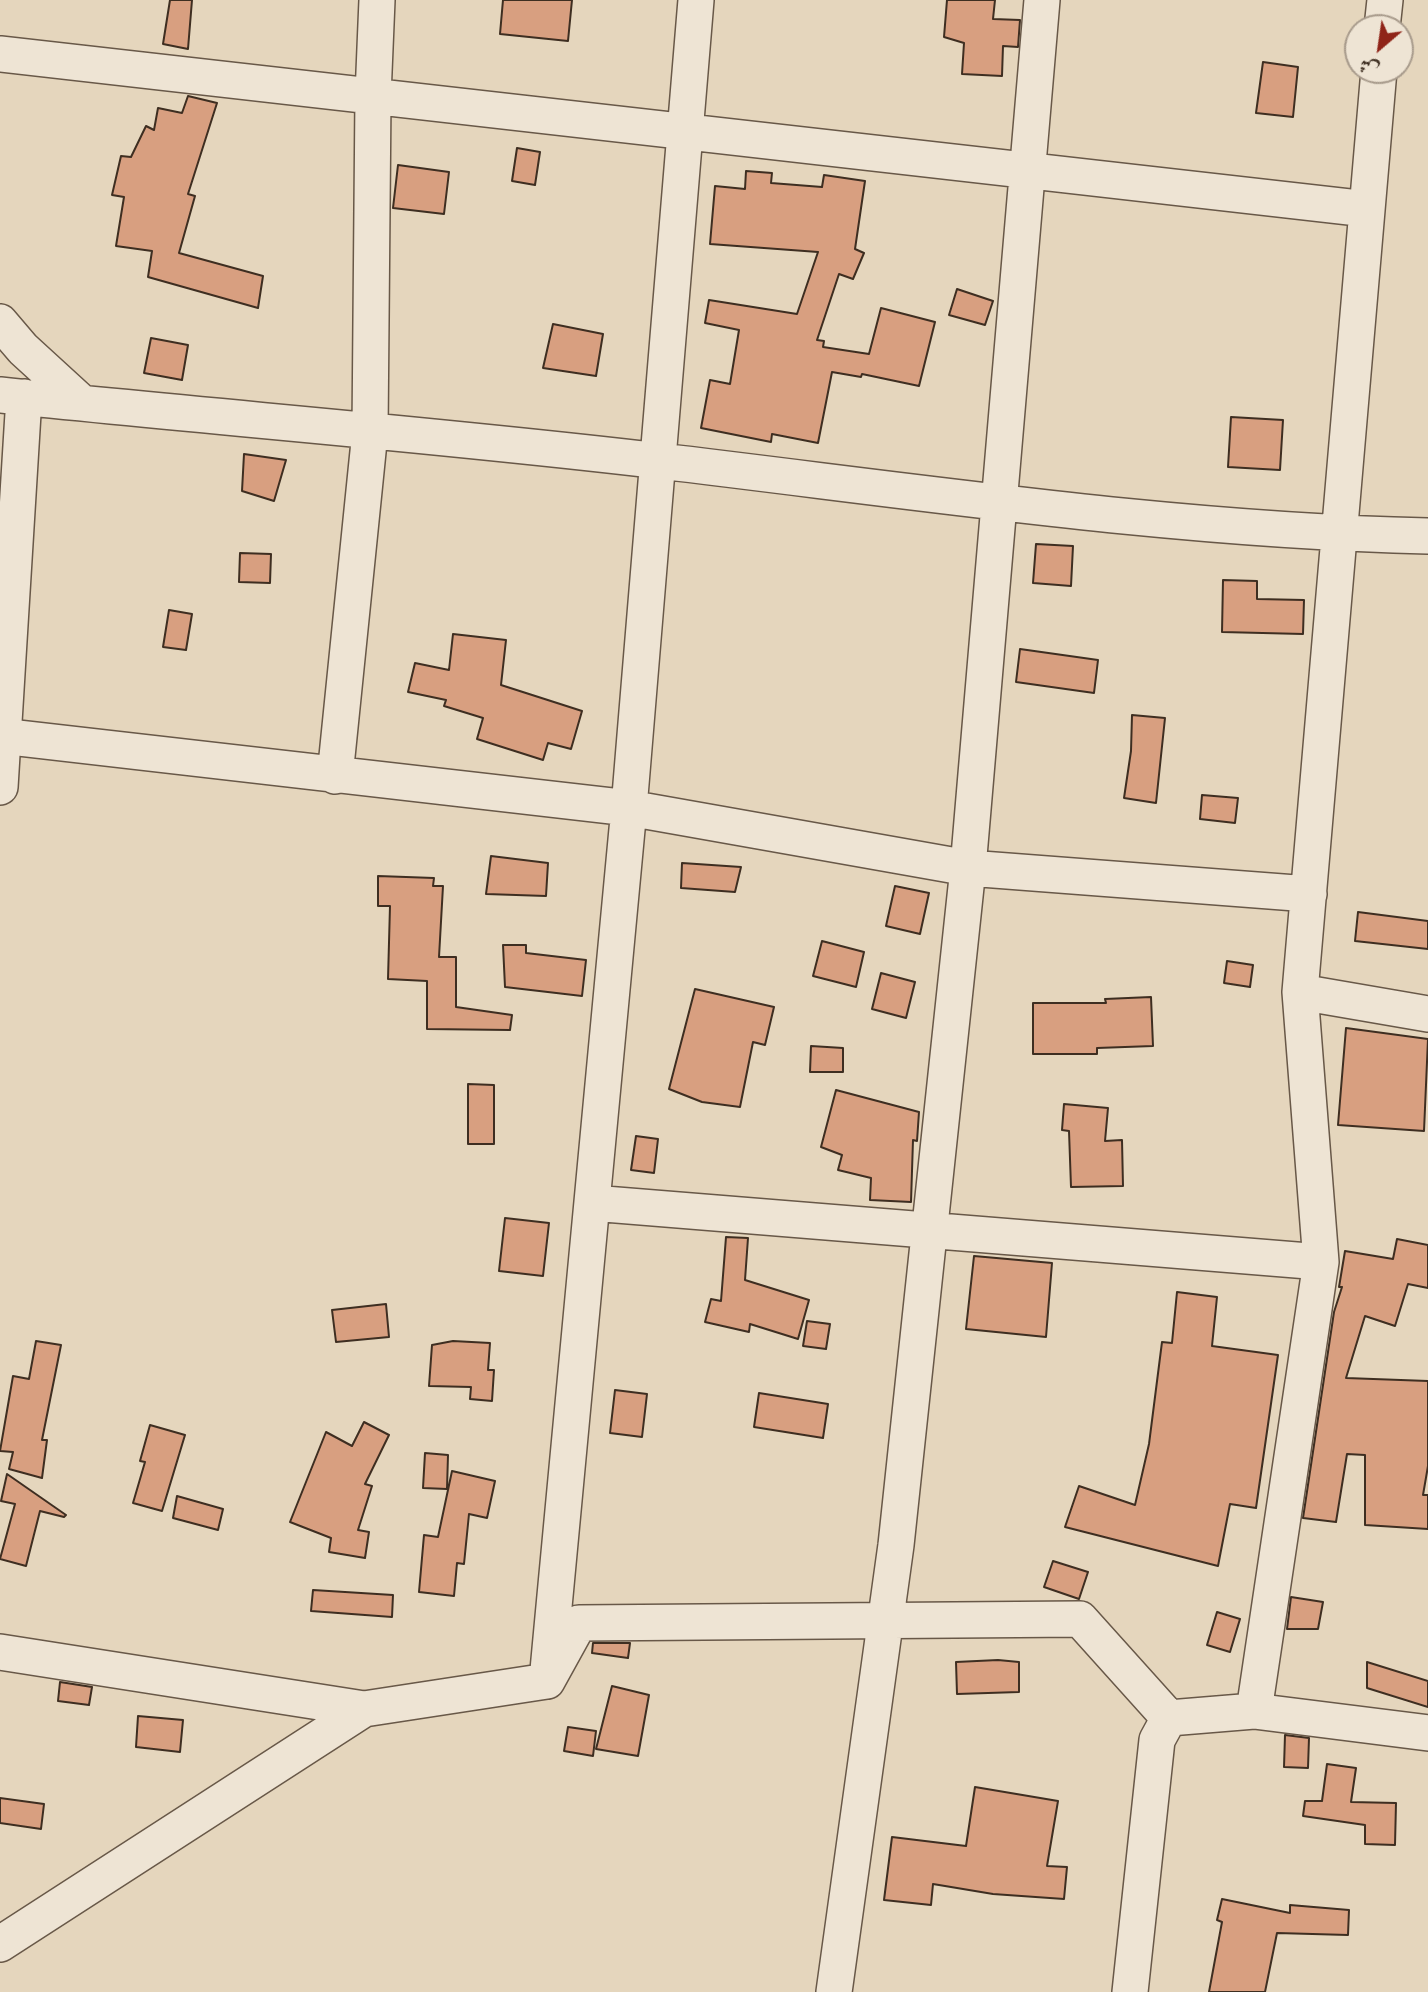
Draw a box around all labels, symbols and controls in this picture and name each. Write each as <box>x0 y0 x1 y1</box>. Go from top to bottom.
north arrow <box>1344 14 1414 84</box>
text: ش <box>1357 53 1382 79</box>

